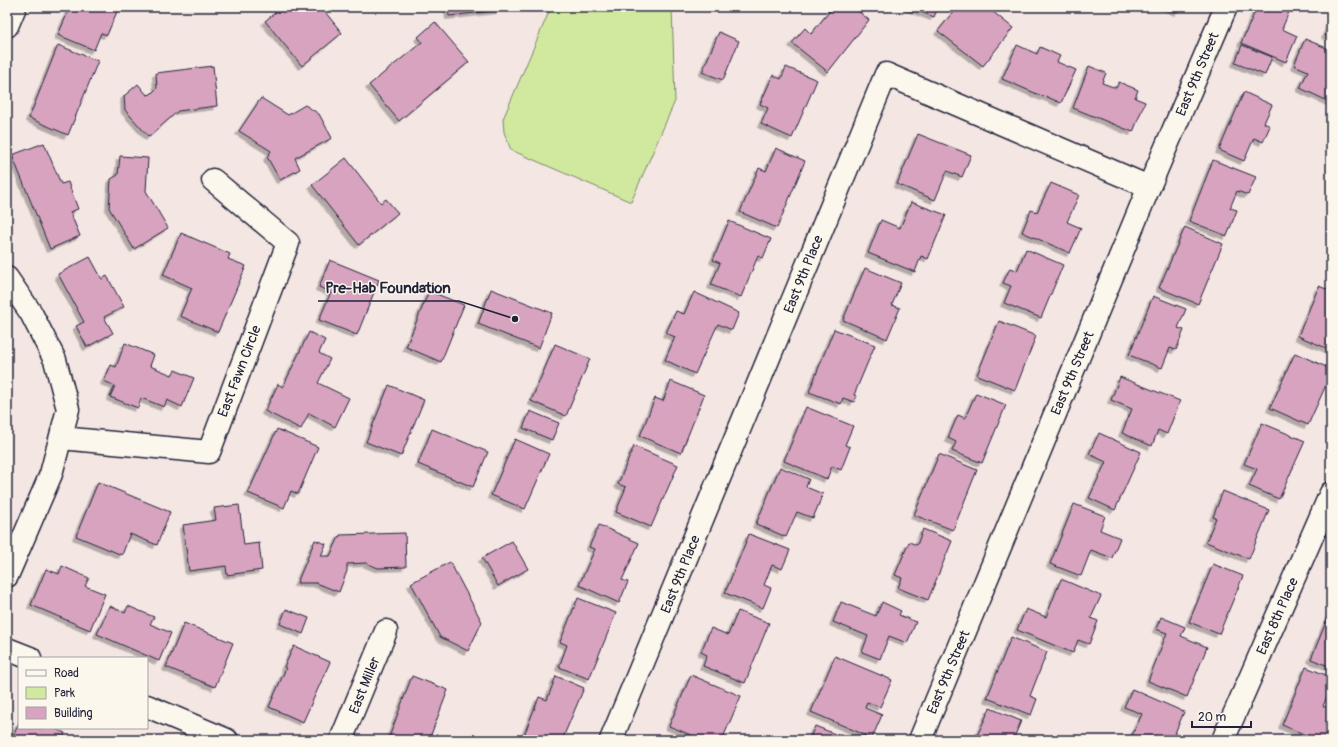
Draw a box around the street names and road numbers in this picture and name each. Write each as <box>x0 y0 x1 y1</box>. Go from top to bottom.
street label: East 9th Street <box>1172 30 1223 119</box>
street label: East 9th Place <box>780 233 827 316</box>
street label: East Fawn Circle <box>214 323 265 419</box>
street label: East 9th Street <box>1047 329 1098 418</box>
street label: East 9th Place <box>657 533 704 616</box>
street label: East 8th Place <box>1253 575 1302 657</box>
street label: East 9th Street <box>923 628 974 717</box>
street label: East Miller <box>345 654 384 716</box>

